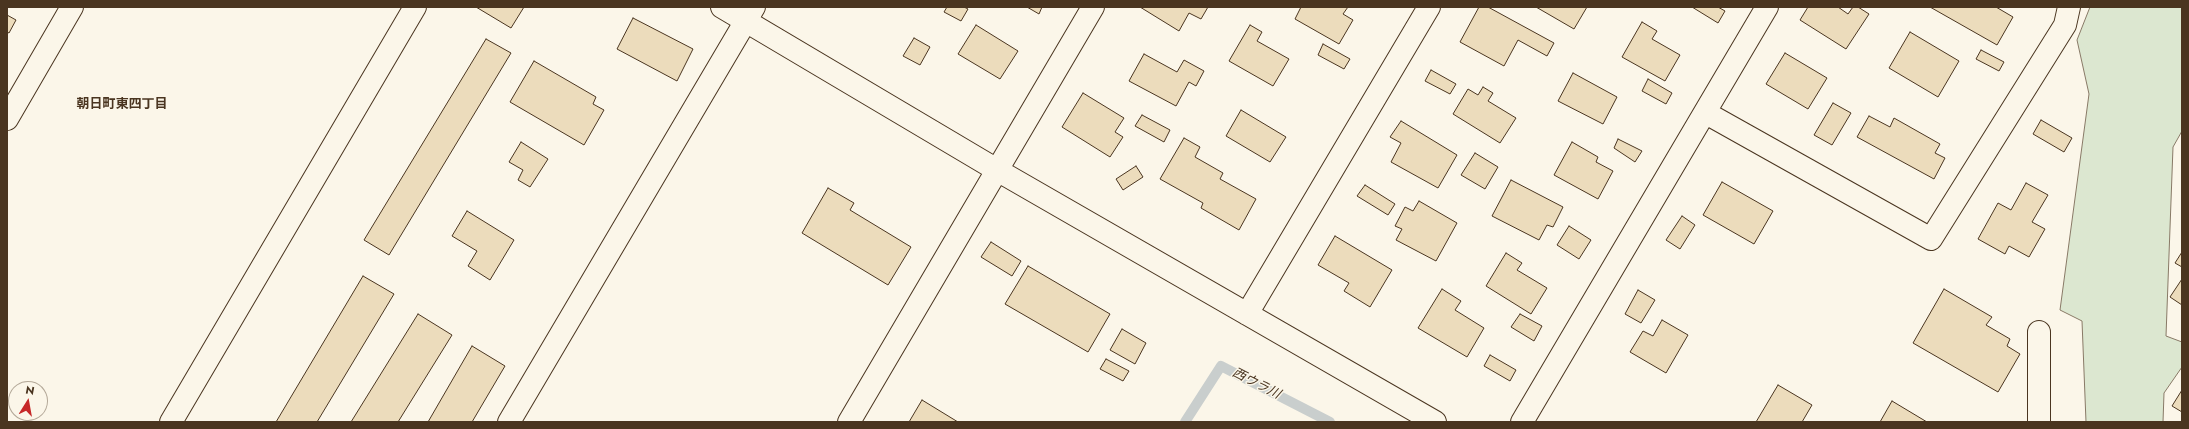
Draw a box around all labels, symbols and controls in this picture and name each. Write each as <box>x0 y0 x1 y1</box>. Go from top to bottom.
district label: 朝日町東四丁目 <box>77 97 167 113</box>
water label: 西ウラ川 <box>1229 365 1283 403</box>
north arrow <box>8 381 48 421</box>
text: N <box>24 382 36 399</box>

